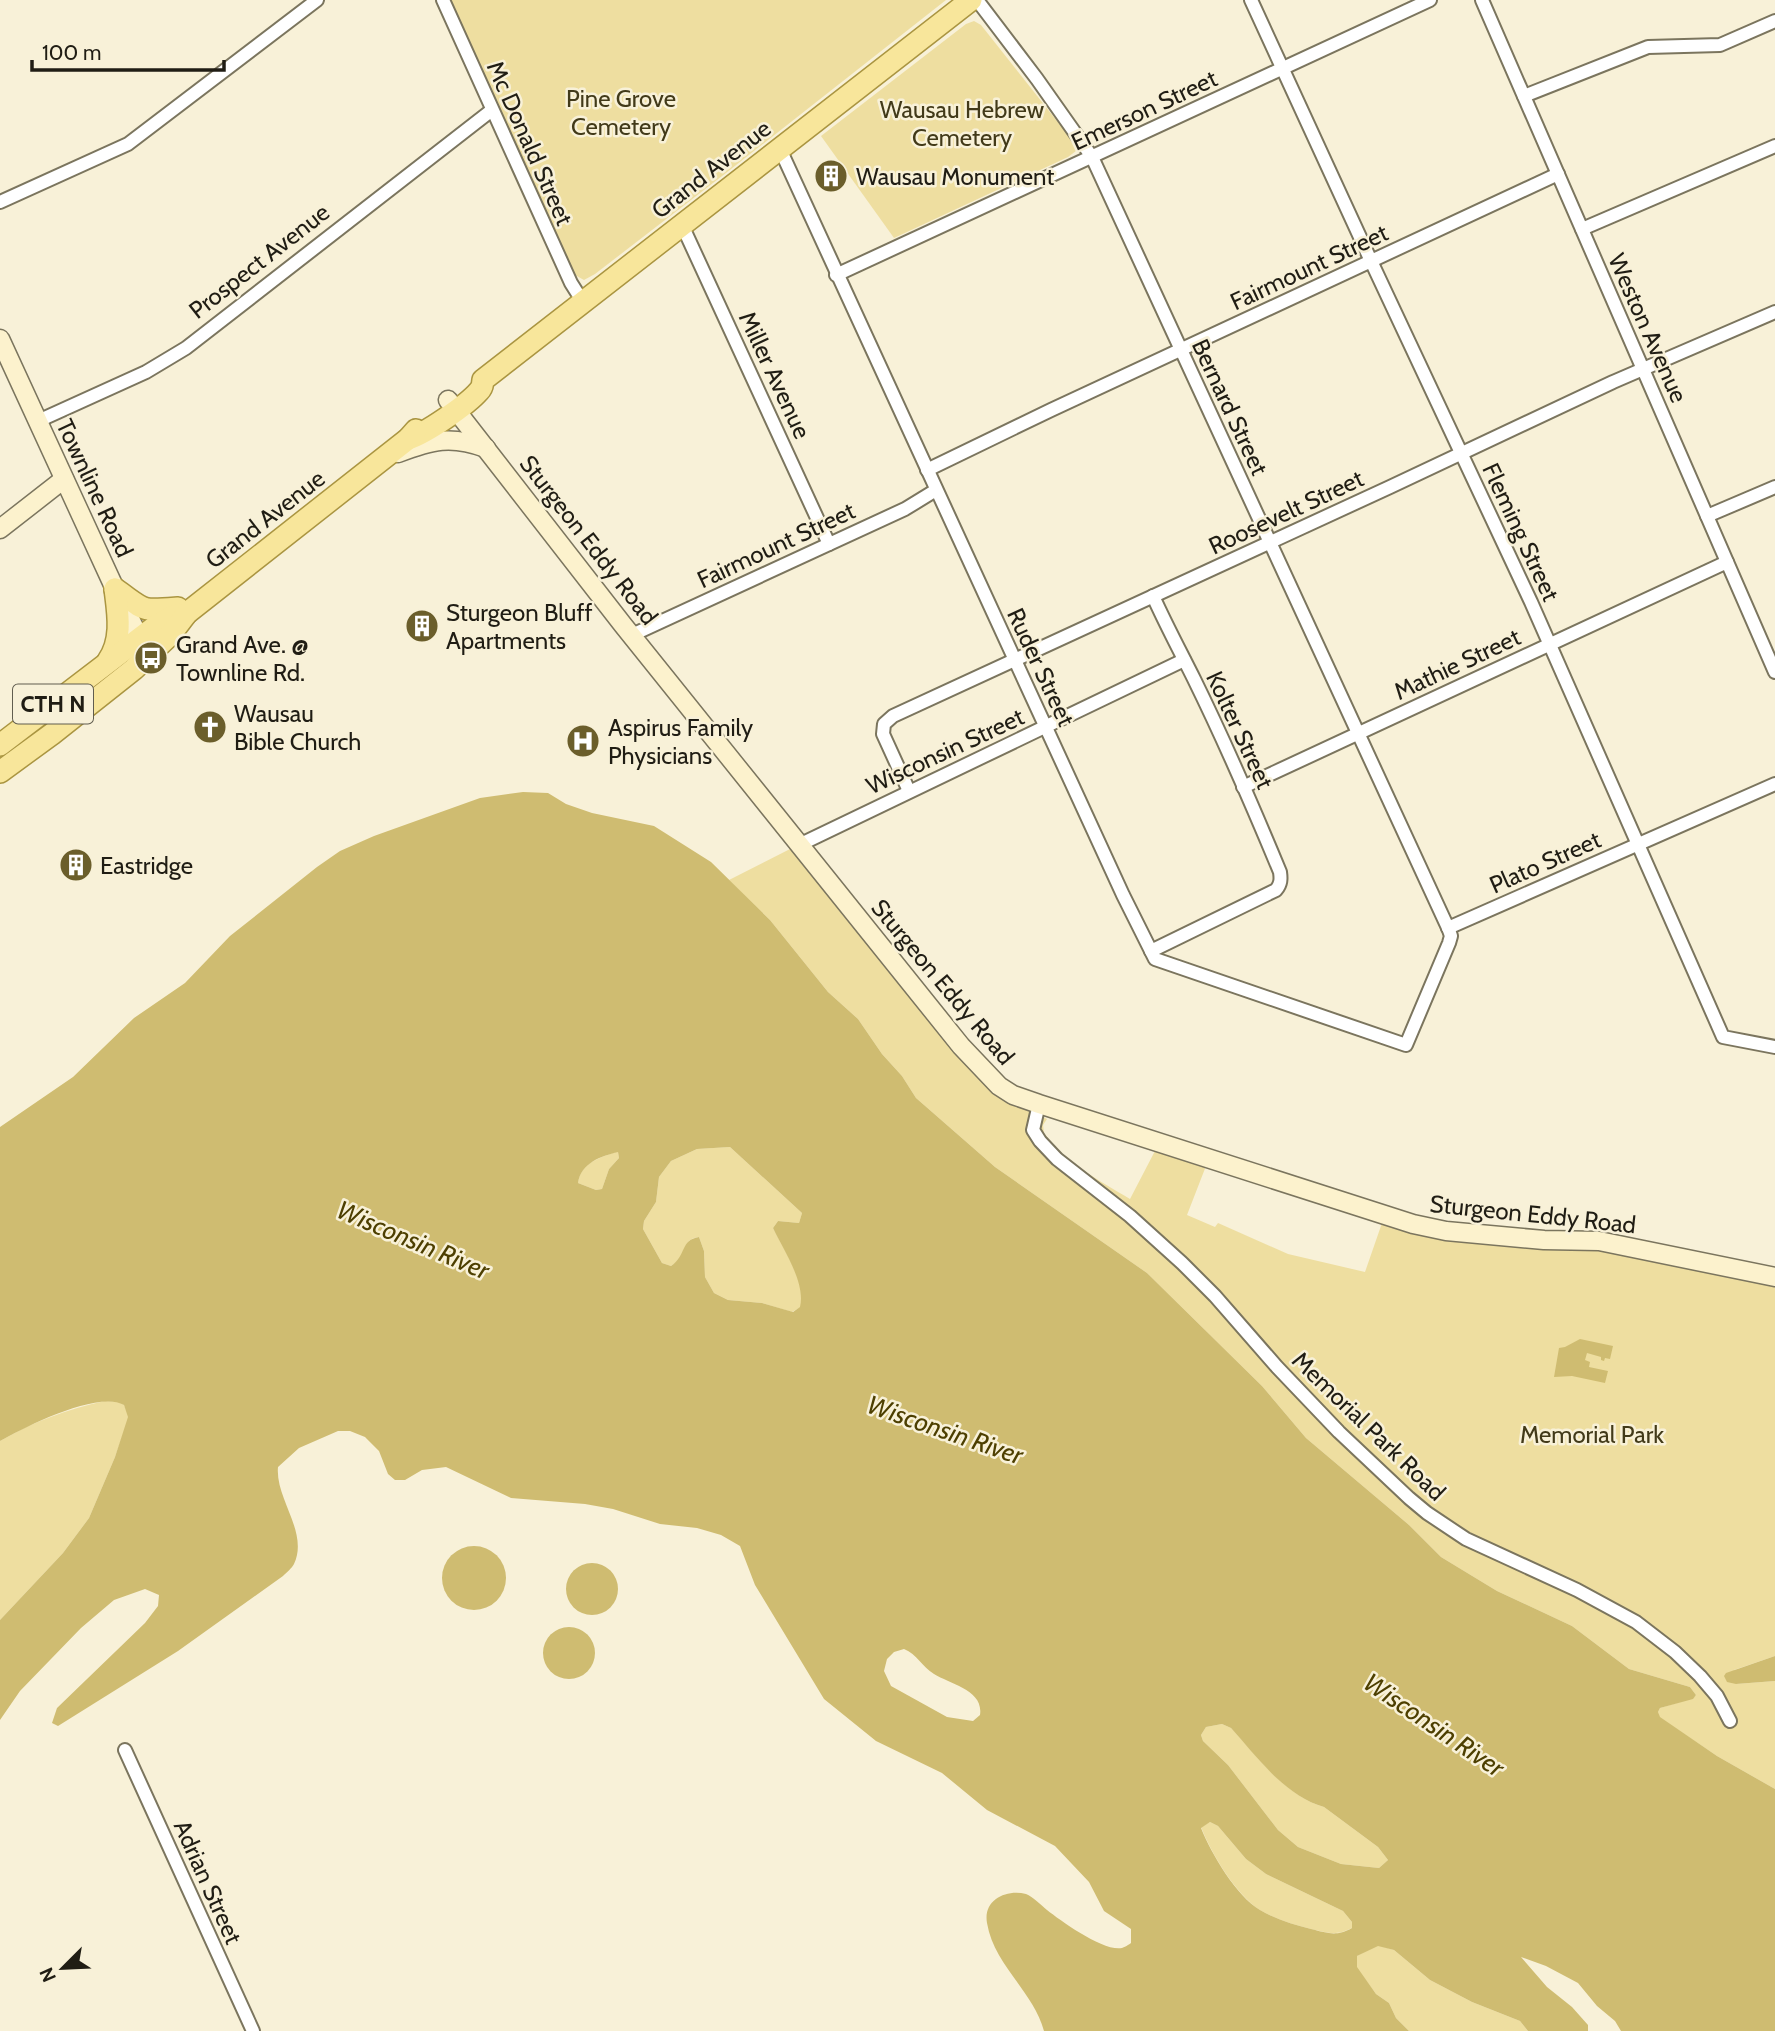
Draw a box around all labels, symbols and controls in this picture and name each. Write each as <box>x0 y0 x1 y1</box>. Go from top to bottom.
scale bar <box>32 28 224 72</box>
text: 100 m <box>42 40 101 65</box>
street label: Mc Donald Street <box>481 56 579 230</box>
street label: Emerson Street <box>1066 64 1222 156</box>
park label: Pine Grove Cemetery <box>566 84 676 141</box>
park label: Wausau Hebrew Cemetery <box>880 95 1045 152</box>
street label: Grand Avenue <box>646 114 776 224</box>
building icon: Wausau Monument <box>812 157 850 195</box>
place label: Wausau Monument <box>856 162 1054 191</box>
street label: Prospect Avenue <box>183 197 335 325</box>
street label: Fairmount Street <box>1226 218 1392 316</box>
street label: Weston Avenue <box>1602 249 1694 407</box>
street label: Miller Avenue <box>733 307 817 443</box>
street label: Bernard Street <box>1186 334 1274 480</box>
street label: Townline Road <box>50 414 140 562</box>
street label: Sturgeon Eddy Road <box>514 449 664 631</box>
street label: Fleming Street <box>1476 458 1566 606</box>
street label: Grand Avenue <box>200 464 330 574</box>
street label: Roosevelt Street <box>1204 464 1368 560</box>
street label: Fairmount Street <box>693 496 859 594</box>
place label: Sturgeon Bluff Apartments <box>446 598 592 655</box>
street label: Ruder Street <box>1001 603 1081 731</box>
building icon: Sturgeon Bluff Apartments <box>403 607 441 645</box>
street label: Mathie Street <box>1389 622 1525 706</box>
place label: Grand Ave. @ Townline Rd. <box>176 630 309 687</box>
bus stop icon: Grand Ave. @ Townline Rd. <box>132 639 170 677</box>
street label: Kolter Street <box>1200 667 1280 793</box>
road number: CTH N <box>13 684 93 724</box>
place label: Wausau Bible Church <box>234 699 361 756</box>
street label: Wisconsin Street <box>862 702 1028 800</box>
church icon: Wausau Bible Church <box>191 708 229 746</box>
place label: Aspirus Family Physicians <box>608 713 753 770</box>
hospital icon: Aspirus Family Physicians <box>564 722 602 760</box>
street label: Plato Street <box>1485 825 1605 899</box>
building icon: Eastridge <box>57 846 95 884</box>
place label: Eastridge <box>100 851 193 880</box>
street label: Sturgeon Eddy Road <box>865 893 1021 1071</box>
street label: Sturgeon Eddy Road <box>1428 1189 1638 1239</box>
water label: Wisconsin River <box>332 1194 495 1287</box>
street label: Memorial Park Road <box>1286 1346 1452 1506</box>
water label: Wisconsin River <box>863 1388 1028 1472</box>
park label: Memorial Park <box>1520 1420 1664 1449</box>
water label: Wisconsin River <box>1358 1666 1511 1784</box>
street label: Adrian Street <box>168 1816 248 1948</box>
north arrow <box>28 1933 98 2003</box>
text: N <box>35 1964 61 1986</box>

